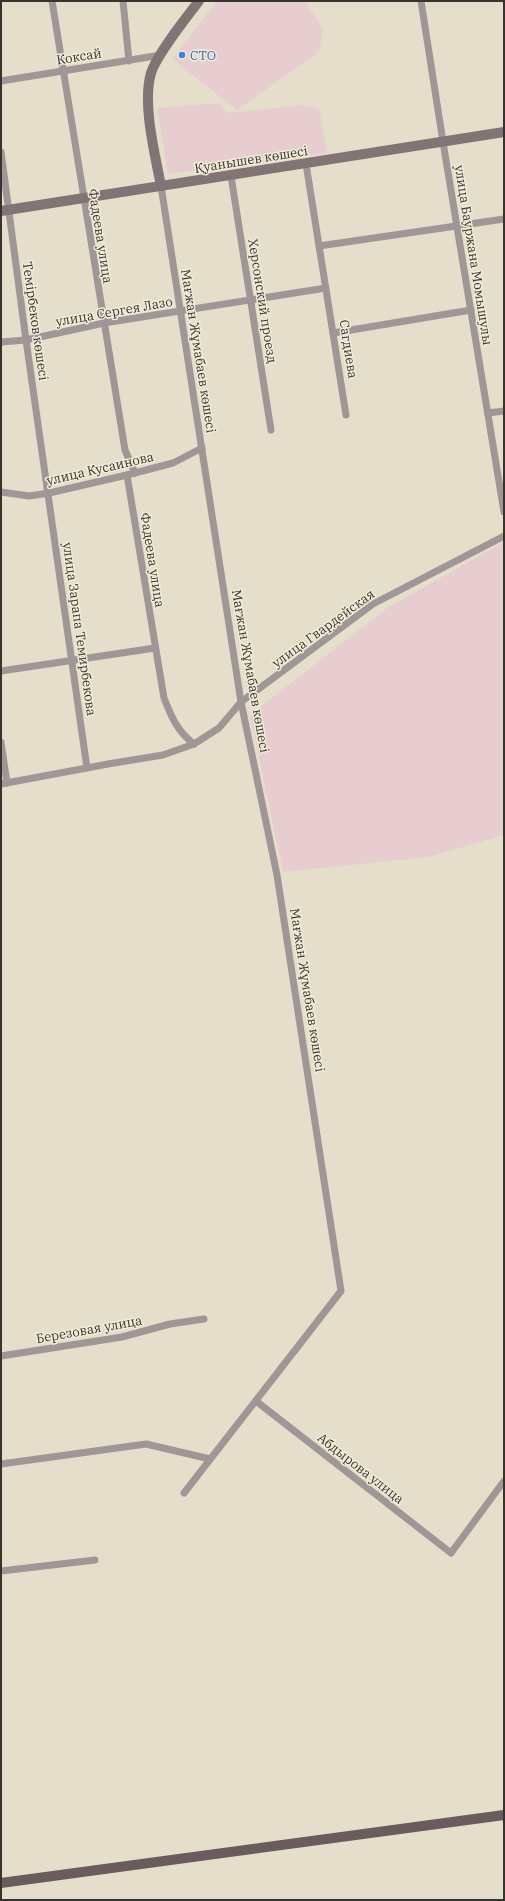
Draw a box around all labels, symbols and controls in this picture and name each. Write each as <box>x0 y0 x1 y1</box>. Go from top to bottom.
street label: Коксай <box>55 45 103 68</box>
place label: СТО <box>190 47 216 64</box>
marker: СТО <box>177 50 187 60</box>
street label: Қуанышев көшесі <box>193 142 309 177</box>
street label: улица Бауржана Момышулы <box>451 164 496 346</box>
street label: Фадеева улица <box>85 188 116 285</box>
street label: Херсонский проезд <box>244 238 281 365</box>
street label: Темірбеков көшесі <box>19 261 52 382</box>
street label: Мағжан Жұмабаев көшесі <box>177 268 220 434</box>
street label: улица Сергея Лазо <box>54 293 174 330</box>
street label: Сагдиева <box>335 318 362 380</box>
street label: улица Кусаинова <box>45 448 155 489</box>
street label: Фадеева улица <box>137 512 168 609</box>
street label: улица Зарапа Темирбекова <box>59 541 100 717</box>
street label: улица Гвардейская <box>269 585 378 671</box>
street label: Мағжан Жұмабаев көшесі <box>228 588 273 754</box>
street label: Мағжан Жұмабаев көшесі <box>286 907 329 1073</box>
street label: Березовая улица <box>35 1312 144 1347</box>
street label: Абдырова улица <box>314 1429 407 1508</box>

